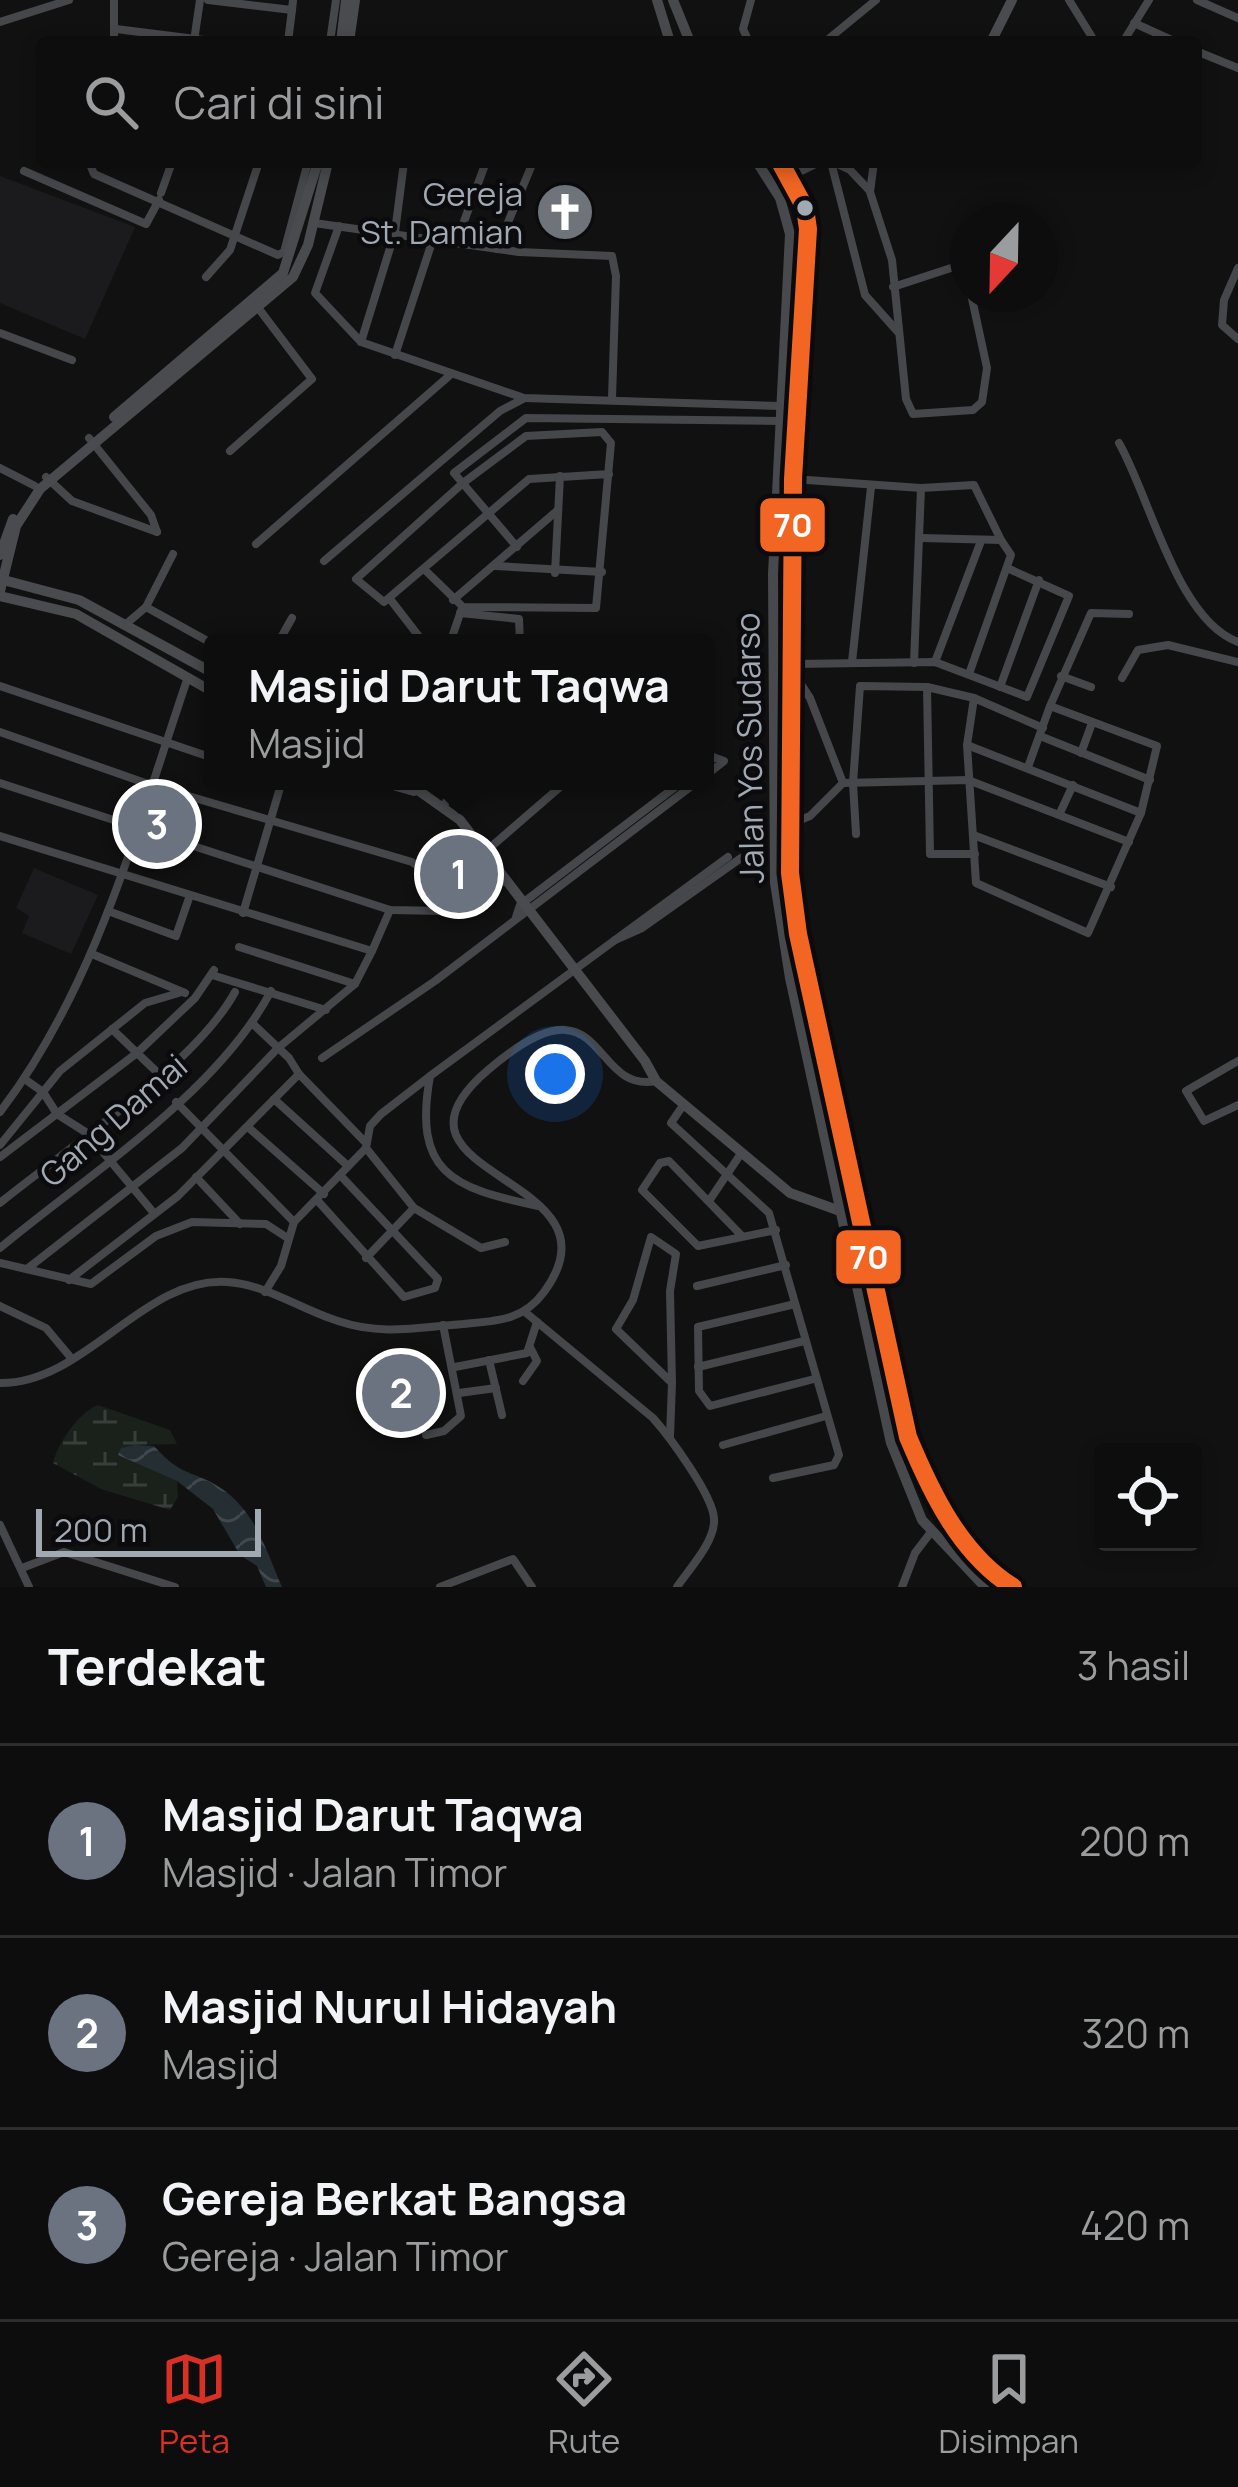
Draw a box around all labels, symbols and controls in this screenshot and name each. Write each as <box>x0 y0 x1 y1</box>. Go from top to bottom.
search box <box>36 36 1202 168</box>
icon: search <box>78 69 144 135</box>
text: Cari di sini <box>174 71 384 133</box>
place label: Gereja St. Damian <box>360 171 523 254</box>
church icon: Gereja St. Damian <box>534 181 596 243</box>
unlabelled marker <box>794 197 816 219</box>
north arrow <box>950 204 1058 312</box>
line badge: 70 <box>758 496 827 554</box>
text: 70 <box>773 502 813 547</box>
street label: Jalan Yos Sudarso <box>724 612 774 884</box>
popup <box>204 634 714 790</box>
text: Masjid Darut Taqwa <box>248 654 670 716</box>
text: Masjid <box>248 716 365 770</box>
pin: 3 <box>118 779 196 869</box>
pin: 1 <box>420 829 498 919</box>
street label: Gang Damai <box>30 1043 196 1197</box>
your location <box>525 1044 585 1104</box>
line badge: 70 <box>834 1228 903 1286</box>
text: 70 <box>849 1234 889 1279</box>
pin: 2 <box>362 1348 440 1438</box>
map controls <box>1094 1443 1202 1551</box>
button: locate <box>1094 1443 1202 1551</box>
scale bar <box>36 1503 261 1556</box>
text: 200 m <box>54 1507 148 1552</box>
text: Terdekat <box>48 1631 266 1700</box>
text: 3 hasil <box>1077 1638 1190 1692</box>
text: Masjid Darut Taqwa <box>162 1783 584 1845</box>
text: 1 <box>78 1814 96 1868</box>
text: 200 m <box>1079 1814 1190 1868</box>
text: Masjid · Jalan Timor <box>162 1845 507 1899</box>
text: Masjid Nurul Hidayah <box>162 1975 617 2037</box>
text: 2 <box>75 2006 99 2060</box>
text: 320 m <box>1082 2006 1190 2060</box>
text: Masjid <box>162 2037 279 2091</box>
text: Gereja Berkat Bangsa <box>162 2167 627 2229</box>
text: 3 <box>76 2198 98 2252</box>
text: 420 m <box>1080 2198 1190 2252</box>
text: Gereja · Jalan Timor <box>162 2229 509 2283</box>
tab: Peta <box>159 2346 230 2463</box>
tab: Rute <box>548 2346 620 2463</box>
tab: Disimpan <box>939 2346 1079 2463</box>

